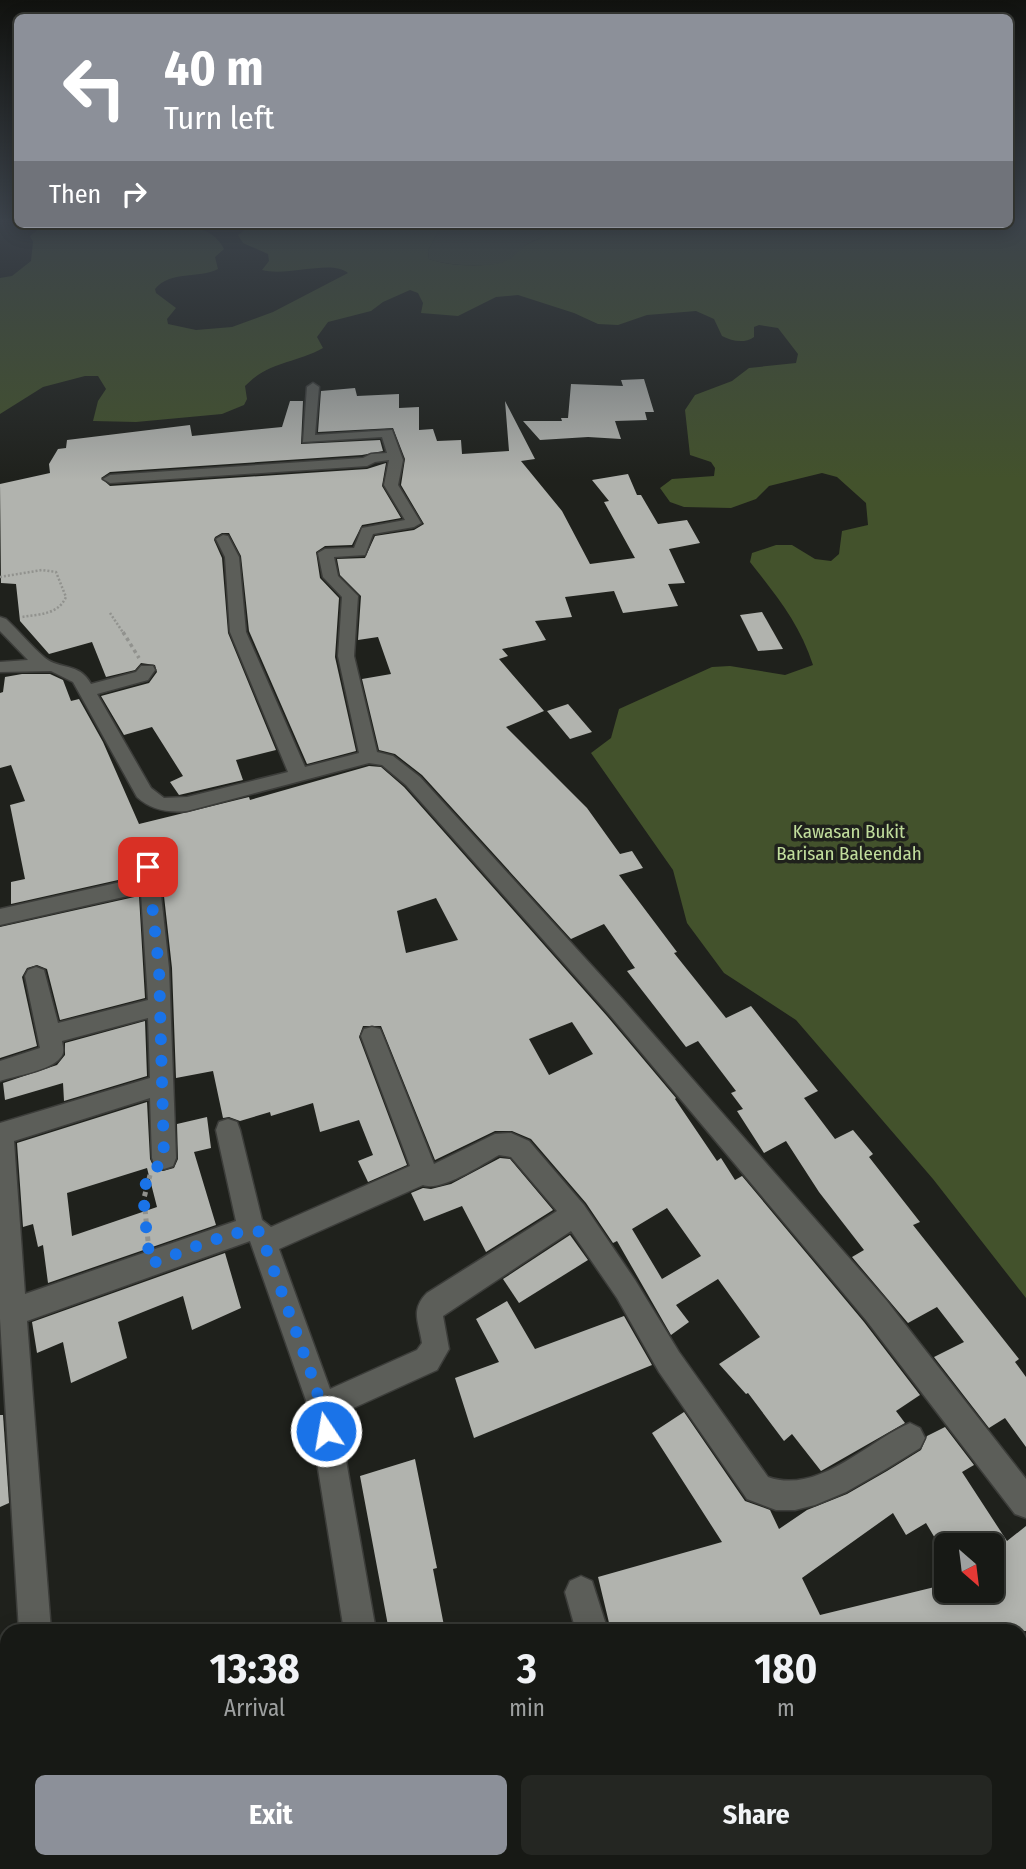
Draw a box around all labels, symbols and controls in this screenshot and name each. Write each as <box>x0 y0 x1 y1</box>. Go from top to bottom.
text: 40 m <box>164 39 264 98</box>
icon: left <box>49 42 140 133</box>
text: Turn left <box>164 99 274 137</box>
icon: right <box>115 175 153 213</box>
text: Then <box>49 179 101 210</box>
park label: Kawasan Bukit Barisan Baleendah <box>776 820 922 865</box>
pin <box>118 837 178 897</box>
icon: arrive <box>129 848 167 886</box>
position arrow <box>289 1394 363 1468</box>
north arrow <box>934 1533 1004 1603</box>
map controls <box>934 1533 1004 1603</box>
text: 13:38 <box>210 1644 300 1694</box>
text: 3 <box>517 1644 537 1694</box>
text: 180 <box>754 1644 817 1694</box>
text: Arrival <box>224 1694 285 1722</box>
text: min <box>509 1694 545 1722</box>
text: m <box>777 1694 795 1722</box>
button: Exit <box>35 1775 507 1855</box>
button: Share <box>521 1775 992 1855</box>

